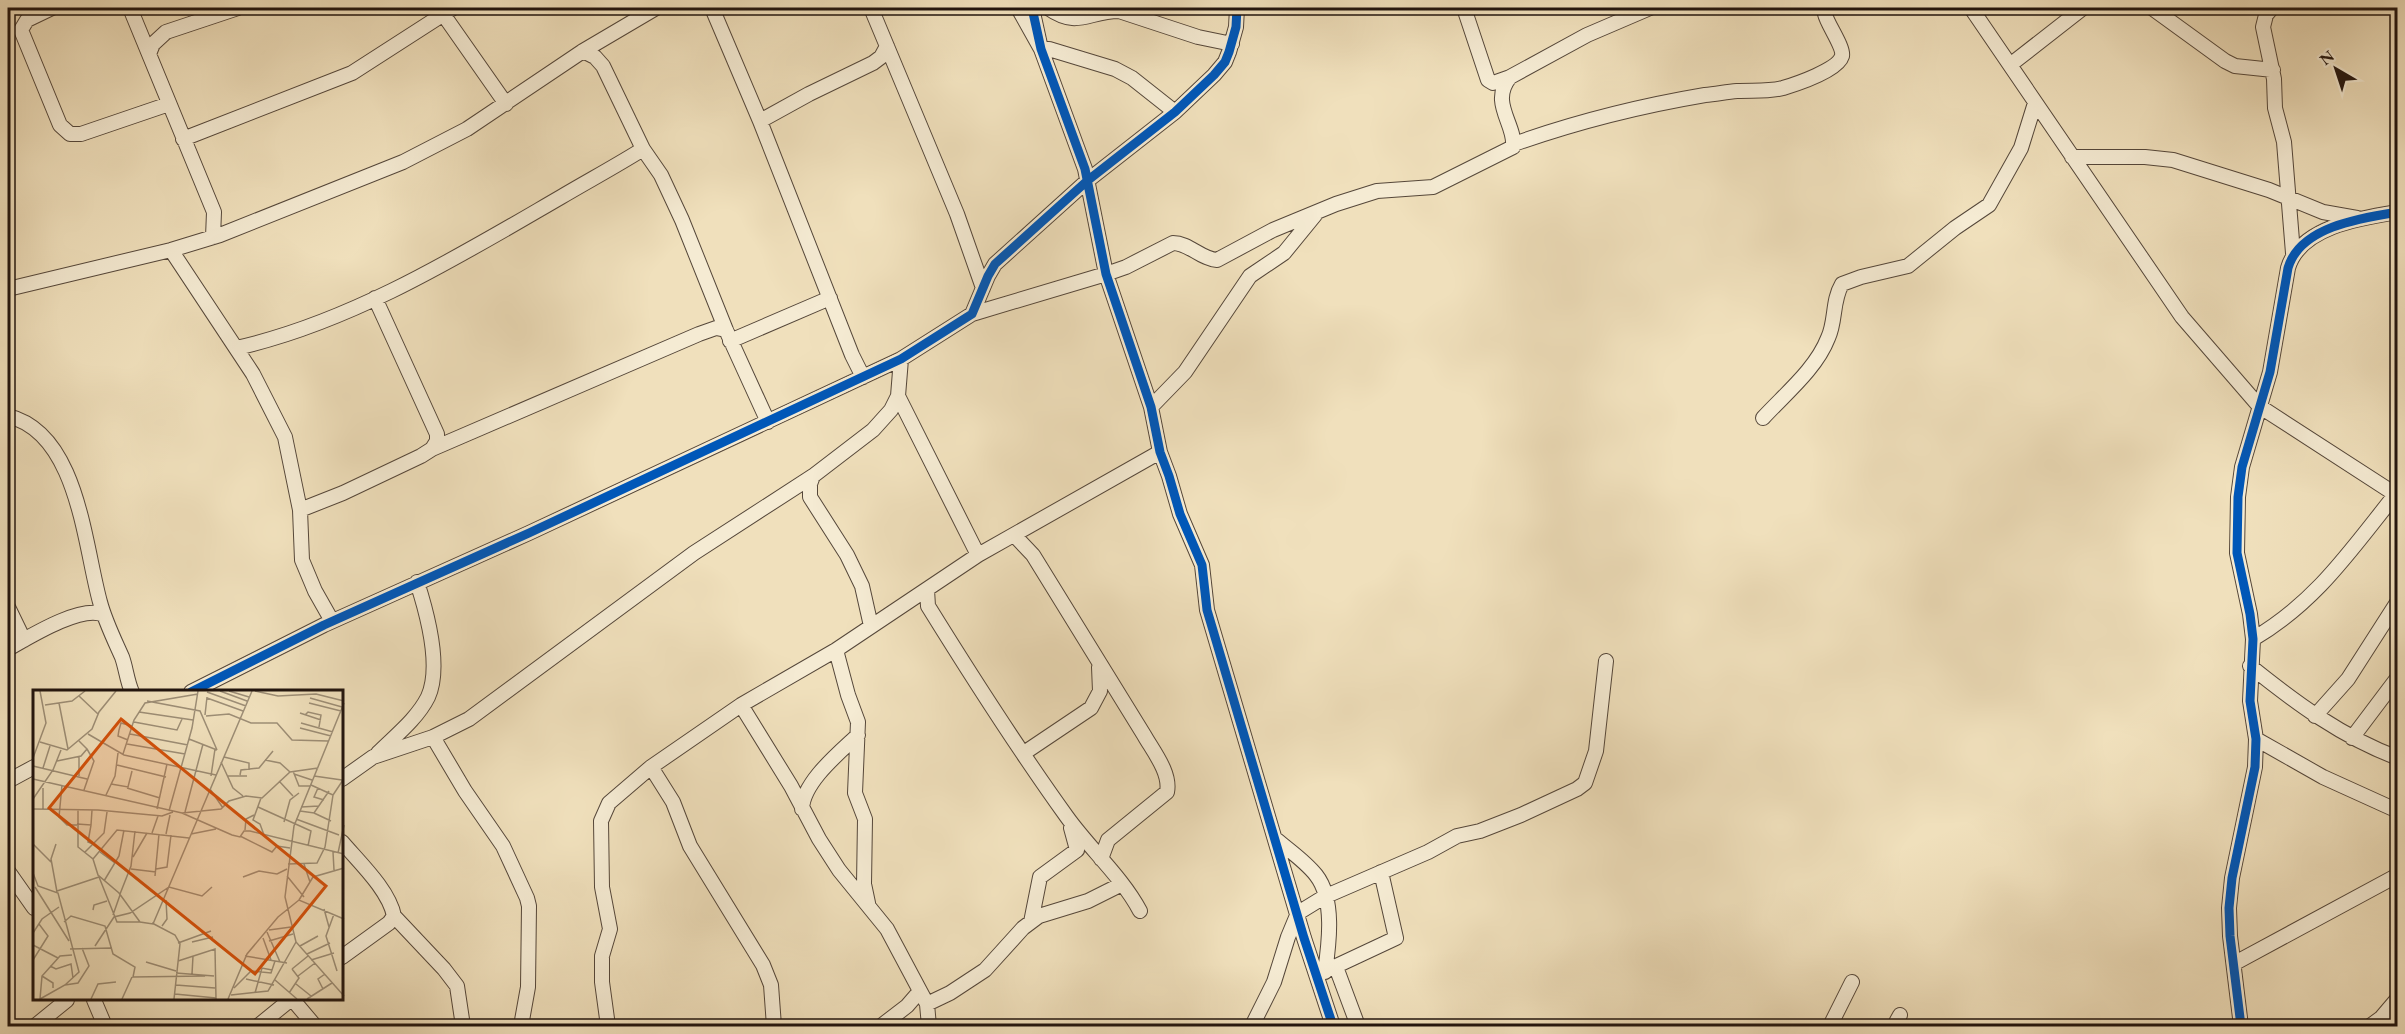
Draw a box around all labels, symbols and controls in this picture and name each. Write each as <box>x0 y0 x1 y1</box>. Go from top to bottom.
north arrow <box>2306 39 2366 99</box>
text: N <box>2315 45 2339 70</box>
inset map <box>33 690 344 1001</box>

